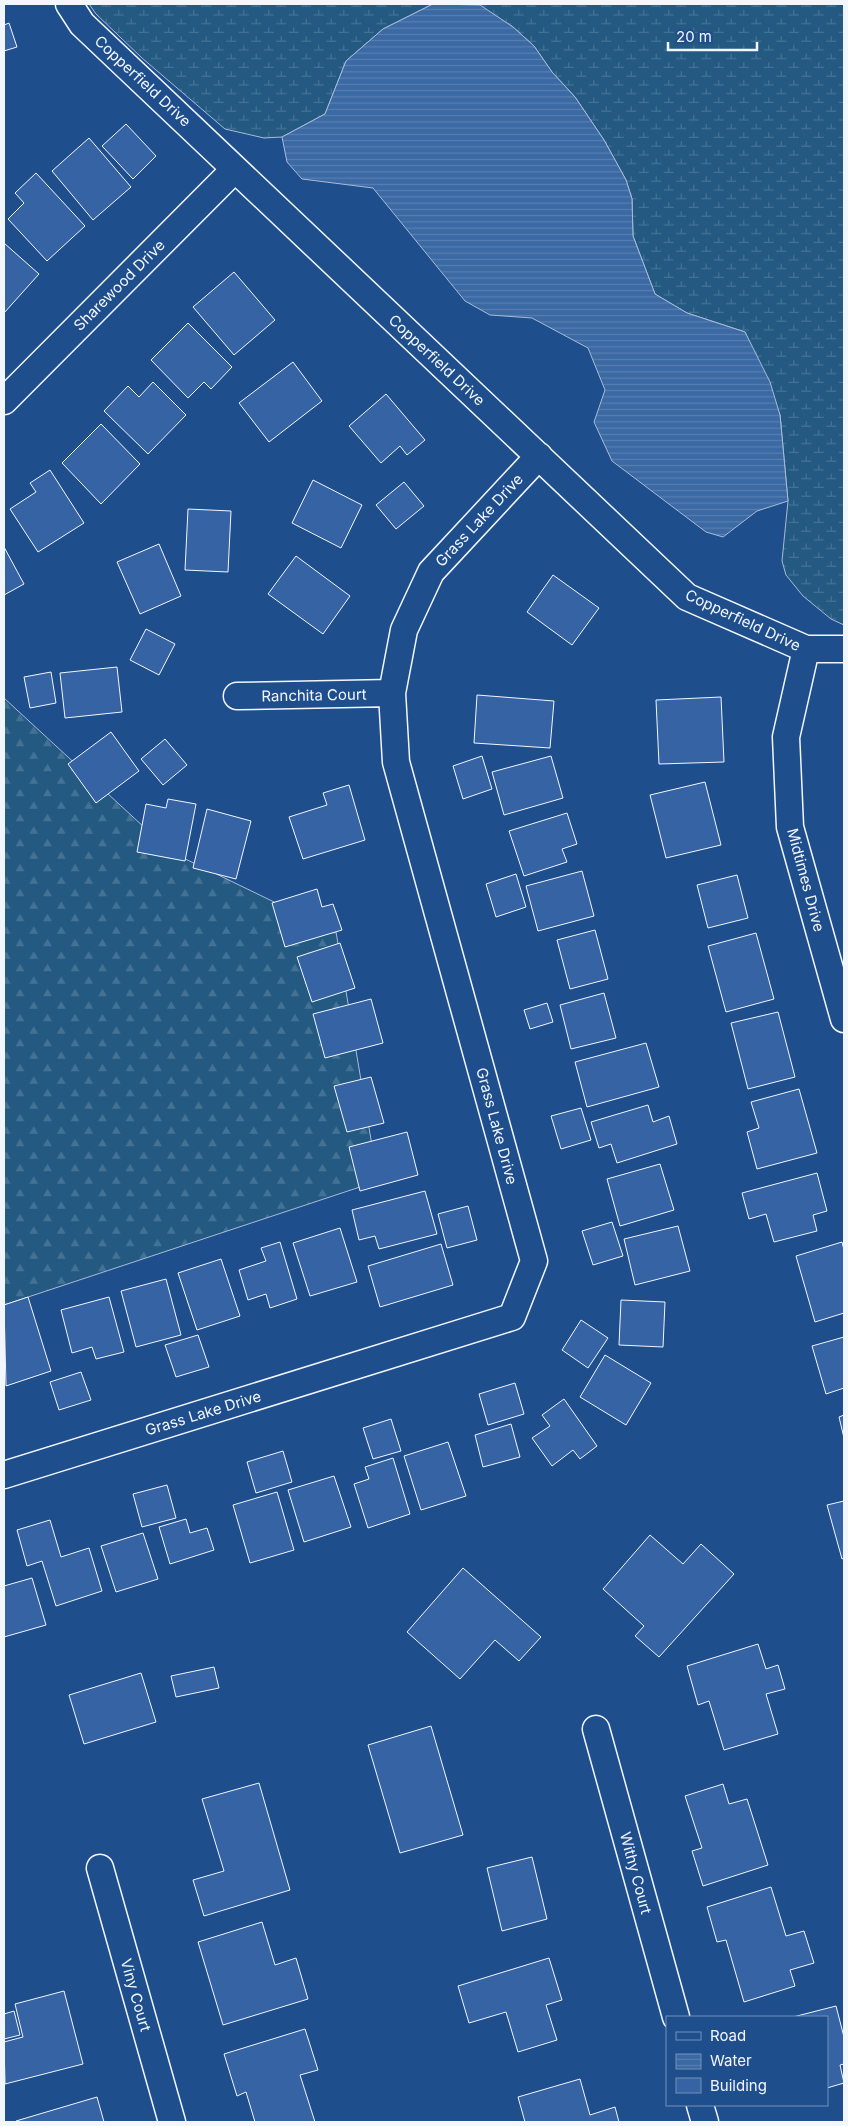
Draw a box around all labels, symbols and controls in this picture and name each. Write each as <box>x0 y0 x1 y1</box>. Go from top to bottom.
scale bar <box>668 20 757 52</box>
text: 20 m <box>676 27 712 46</box>
street label: Copperfield Drive <box>91 31 195 131</box>
street label: Sharewood Drive <box>69 235 169 335</box>
street label: Copperfield Drive <box>385 310 489 410</box>
street label: Grass Lake Drive <box>431 470 527 570</box>
street label: Copperfield Drive <box>682 585 804 655</box>
street label: Ranchita Court <box>261 685 367 705</box>
street label: Midtimes Drive <box>783 826 829 934</box>
street label: Grass Lake Drive <box>472 1065 522 1187</box>
street label: Grass Lake Drive <box>143 1386 263 1440</box>
street label: Withy Court <box>616 1830 656 1916</box>
street label: Viny Court <box>117 1956 155 2034</box>
legend <box>666 2016 828 2106</box>
text: Road <box>710 2026 746 2045</box>
text: Water <box>710 2051 752 2070</box>
text: Building <box>710 2076 767 2095</box>

